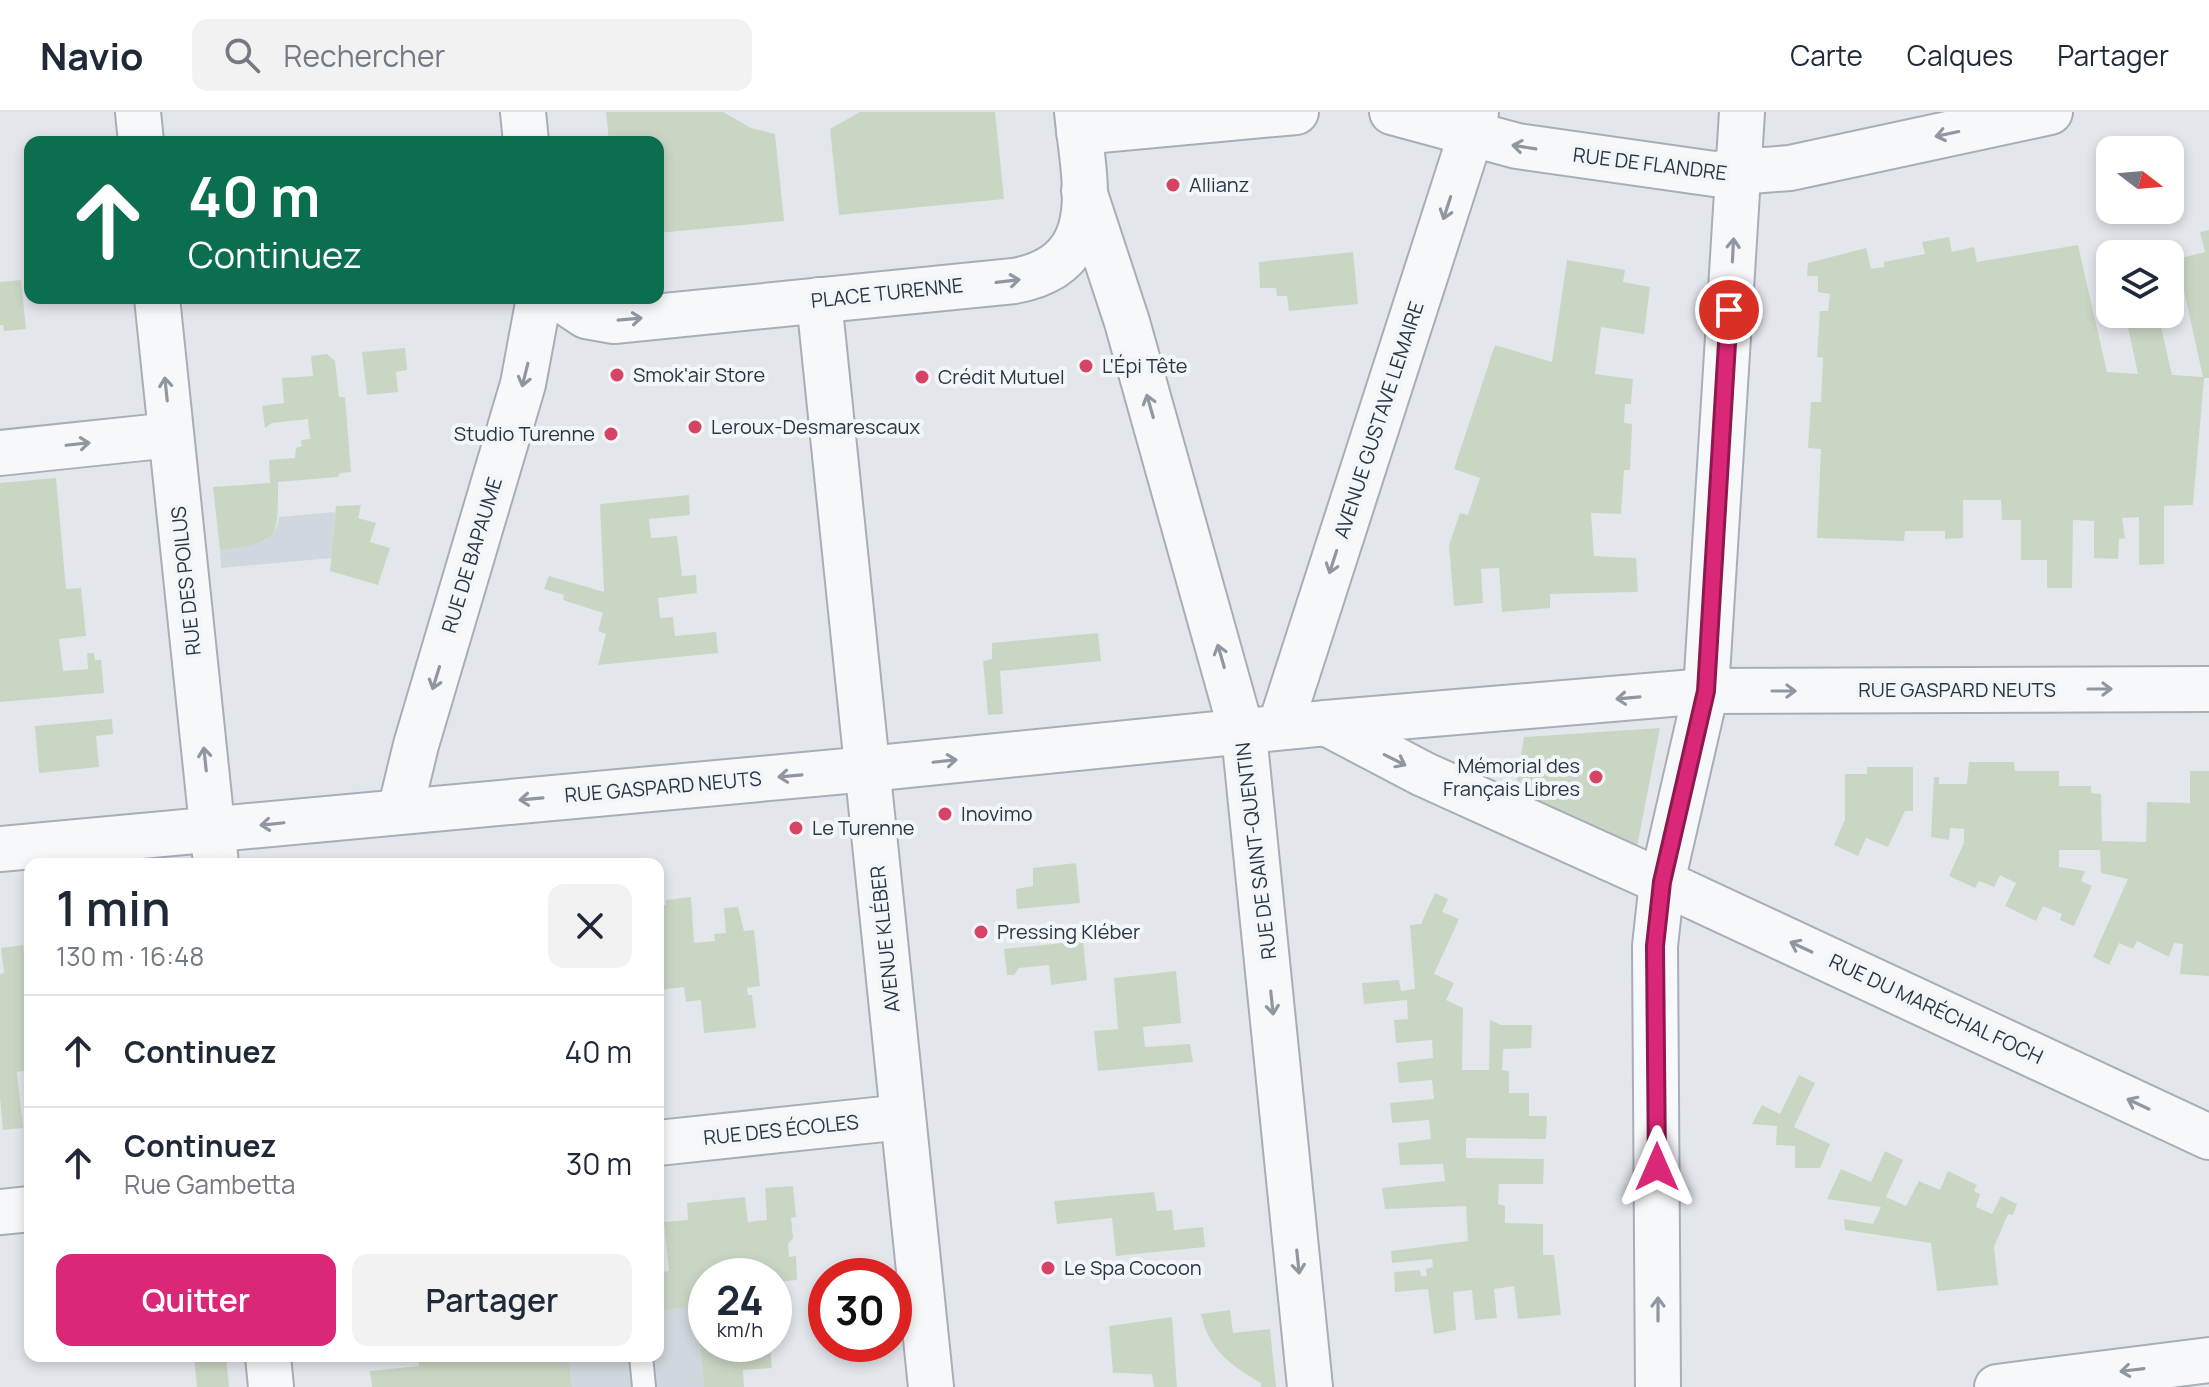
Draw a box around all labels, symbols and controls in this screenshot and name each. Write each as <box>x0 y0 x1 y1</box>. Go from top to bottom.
search box <box>192 19 752 91</box>
text: Navio <box>40 29 144 81</box>
icon: search <box>220 33 264 77</box>
text: Rechercher <box>284 35 445 76</box>
text: Carte <box>1790 36 1863 74</box>
text: Calques <box>1907 36 2013 74</box>
text: Partager <box>2057 36 2169 74</box>
one-way arrow <box>1934 127 1960 142</box>
north arrow <box>2096 136 2184 224</box>
map controls <box>2096 136 2184 328</box>
one-way arrow <box>1512 139 1538 154</box>
street label: RUE DE FLANDRE <box>1572 141 1729 186</box>
text: 40 m <box>188 157 320 234</box>
icon: ahead <box>56 168 160 272</box>
place label: Allianz <box>1189 171 1249 198</box>
marker: Allianz <box>1164 176 1182 194</box>
one-way arrow <box>1439 196 1454 221</box>
text: Continuez <box>188 230 362 279</box>
one-way arrow <box>1726 237 1741 264</box>
button: layers <box>2096 240 2184 328</box>
street label: PLACE TURENNE <box>809 271 964 314</box>
one-way arrow <box>995 273 1020 288</box>
pin <box>1695 276 1763 344</box>
icon: arrive <box>1707 288 1751 332</box>
street label: AVENUE GUSTAVE LEMAIRE <box>1327 298 1430 542</box>
one-way arrow <box>616 312 643 327</box>
place label: L'Épi Tête <box>1102 352 1188 379</box>
marker: L'Épi Tête <box>1077 357 1095 375</box>
one-way arrow <box>517 361 532 387</box>
place label: Smok'air Store <box>633 361 765 388</box>
place label: Crédit Mutuel <box>938 363 1065 390</box>
marker: Smok'air Store <box>608 366 626 384</box>
marker: Crédit Mutuel <box>913 368 931 386</box>
one-way arrow <box>159 376 174 403</box>
one-way arrow <box>1142 393 1157 419</box>
place label: Leroux-Desmarescaux <box>711 413 920 440</box>
marker: Leroux-Desmarescaux <box>686 418 704 436</box>
place label: Studio Turenne <box>454 420 595 447</box>
marker: Studio Turenne <box>602 425 620 443</box>
one-way arrow <box>64 437 90 452</box>
street label: RUE DE BAPAUME <box>435 474 508 636</box>
street label: RUE DES POILUS <box>164 505 207 657</box>
one-way arrow <box>1324 550 1339 575</box>
one-way arrow <box>1213 643 1228 669</box>
one-way arrow <box>428 664 443 690</box>
street label: RUE GASPARD NEUTS <box>1858 676 2056 703</box>
one-way arrow <box>2086 681 2113 697</box>
one-way arrow <box>1770 683 1797 699</box>
one-way arrow <box>1615 690 1642 705</box>
street label: RUE DE SAINT-QUENTIN <box>1229 741 1282 961</box>
one-way arrow <box>198 746 213 772</box>
one-way arrow <box>1382 752 1406 768</box>
place label: Mémorial des Français Libres <box>1443 752 1580 802</box>
one-way arrow <box>931 753 958 768</box>
street label: RUE GASPARD NEUTS <box>563 764 763 809</box>
one-way arrow <box>777 768 804 783</box>
marker: Mémorial des Français Libres <box>1587 768 1605 786</box>
one-way arrow <box>518 792 545 807</box>
place label: Inovimo <box>961 800 1033 827</box>
marker: Inovimo <box>936 805 954 823</box>
place label: Le Turenne <box>812 814 915 841</box>
one-way arrow <box>259 817 286 832</box>
marker: Le Turenne <box>787 819 805 837</box>
street label: AVENUE KLÉBER <box>863 864 906 1014</box>
text: 1 min <box>56 875 170 940</box>
button: close <box>548 884 632 968</box>
place label: Pressing Kléber <box>997 918 1140 945</box>
marker: Pressing Kléber <box>972 923 990 941</box>
text: 130 m · 16:48 <box>56 938 204 974</box>
one-way arrow <box>1789 939 1813 954</box>
street label: RUE DU MARÉCHAL FOCH <box>1825 947 2047 1070</box>
one-way arrow <box>1265 989 1280 1016</box>
icon: ahead <box>56 1029 100 1073</box>
text: Continuez <box>124 1031 276 1072</box>
text: 40 m <box>565 1031 632 1072</box>
one-way arrow <box>2127 1096 2151 1111</box>
street label: RUE DES ÉCOLES <box>702 1108 860 1151</box>
text: Continuez <box>124 1125 276 1166</box>
position arrow <box>1615 1125 1699 1209</box>
icon: ahead <box>56 1141 100 1185</box>
text: 30 m <box>566 1143 632 1184</box>
text: Rue Gambetta <box>124 1166 295 1202</box>
one-way arrow <box>1291 1248 1306 1275</box>
button: Quitter <box>56 1254 336 1346</box>
button: Partager <box>352 1254 632 1346</box>
place label: Le Spa Cocoon <box>1064 1254 1202 1281</box>
speed limit sign: 30 <box>808 1258 912 1362</box>
marker: Le Spa Cocoon <box>1039 1259 1057 1277</box>
text: 24 <box>716 1272 764 1327</box>
one-way arrow <box>1650 1296 1666 1323</box>
text: km/h <box>717 1316 763 1343</box>
one-way arrow <box>2119 1363 2145 1378</box>

